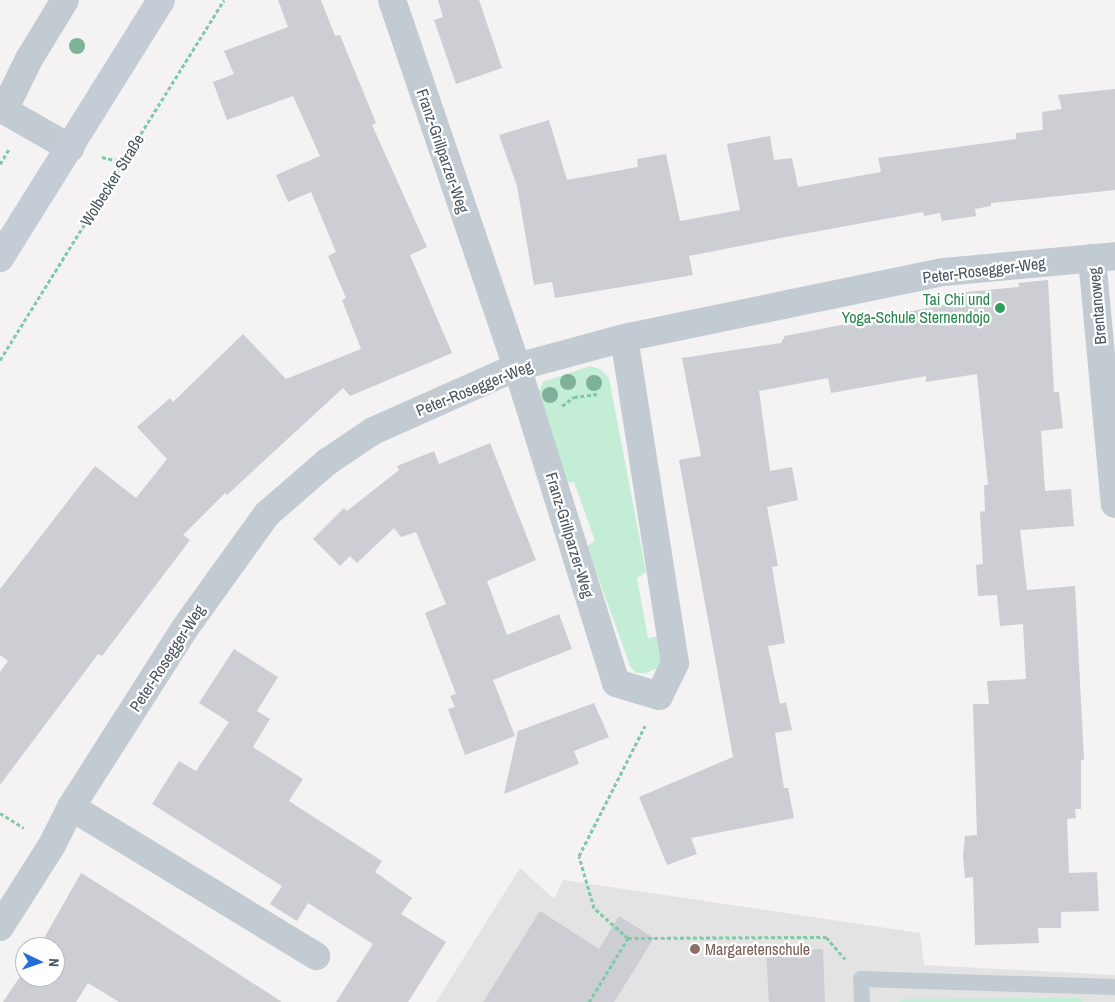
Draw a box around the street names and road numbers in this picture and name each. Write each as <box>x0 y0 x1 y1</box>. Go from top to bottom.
street label: Franz-Grillparzer-Weg <box>413 86 473 216</box>
street label: Wolbecker Straße <box>76 130 148 230</box>
street label: Peter-Rosegger-Weg <box>921 253 1047 287</box>
street label: Brentanoweg <box>1084 267 1110 345</box>
street label: Peter-Rosegger-Weg <box>413 356 535 420</box>
street label: Franz-Grillparzer-Weg <box>542 470 598 600</box>
street label: Peter-Rosegger-Weg <box>125 601 209 715</box>

